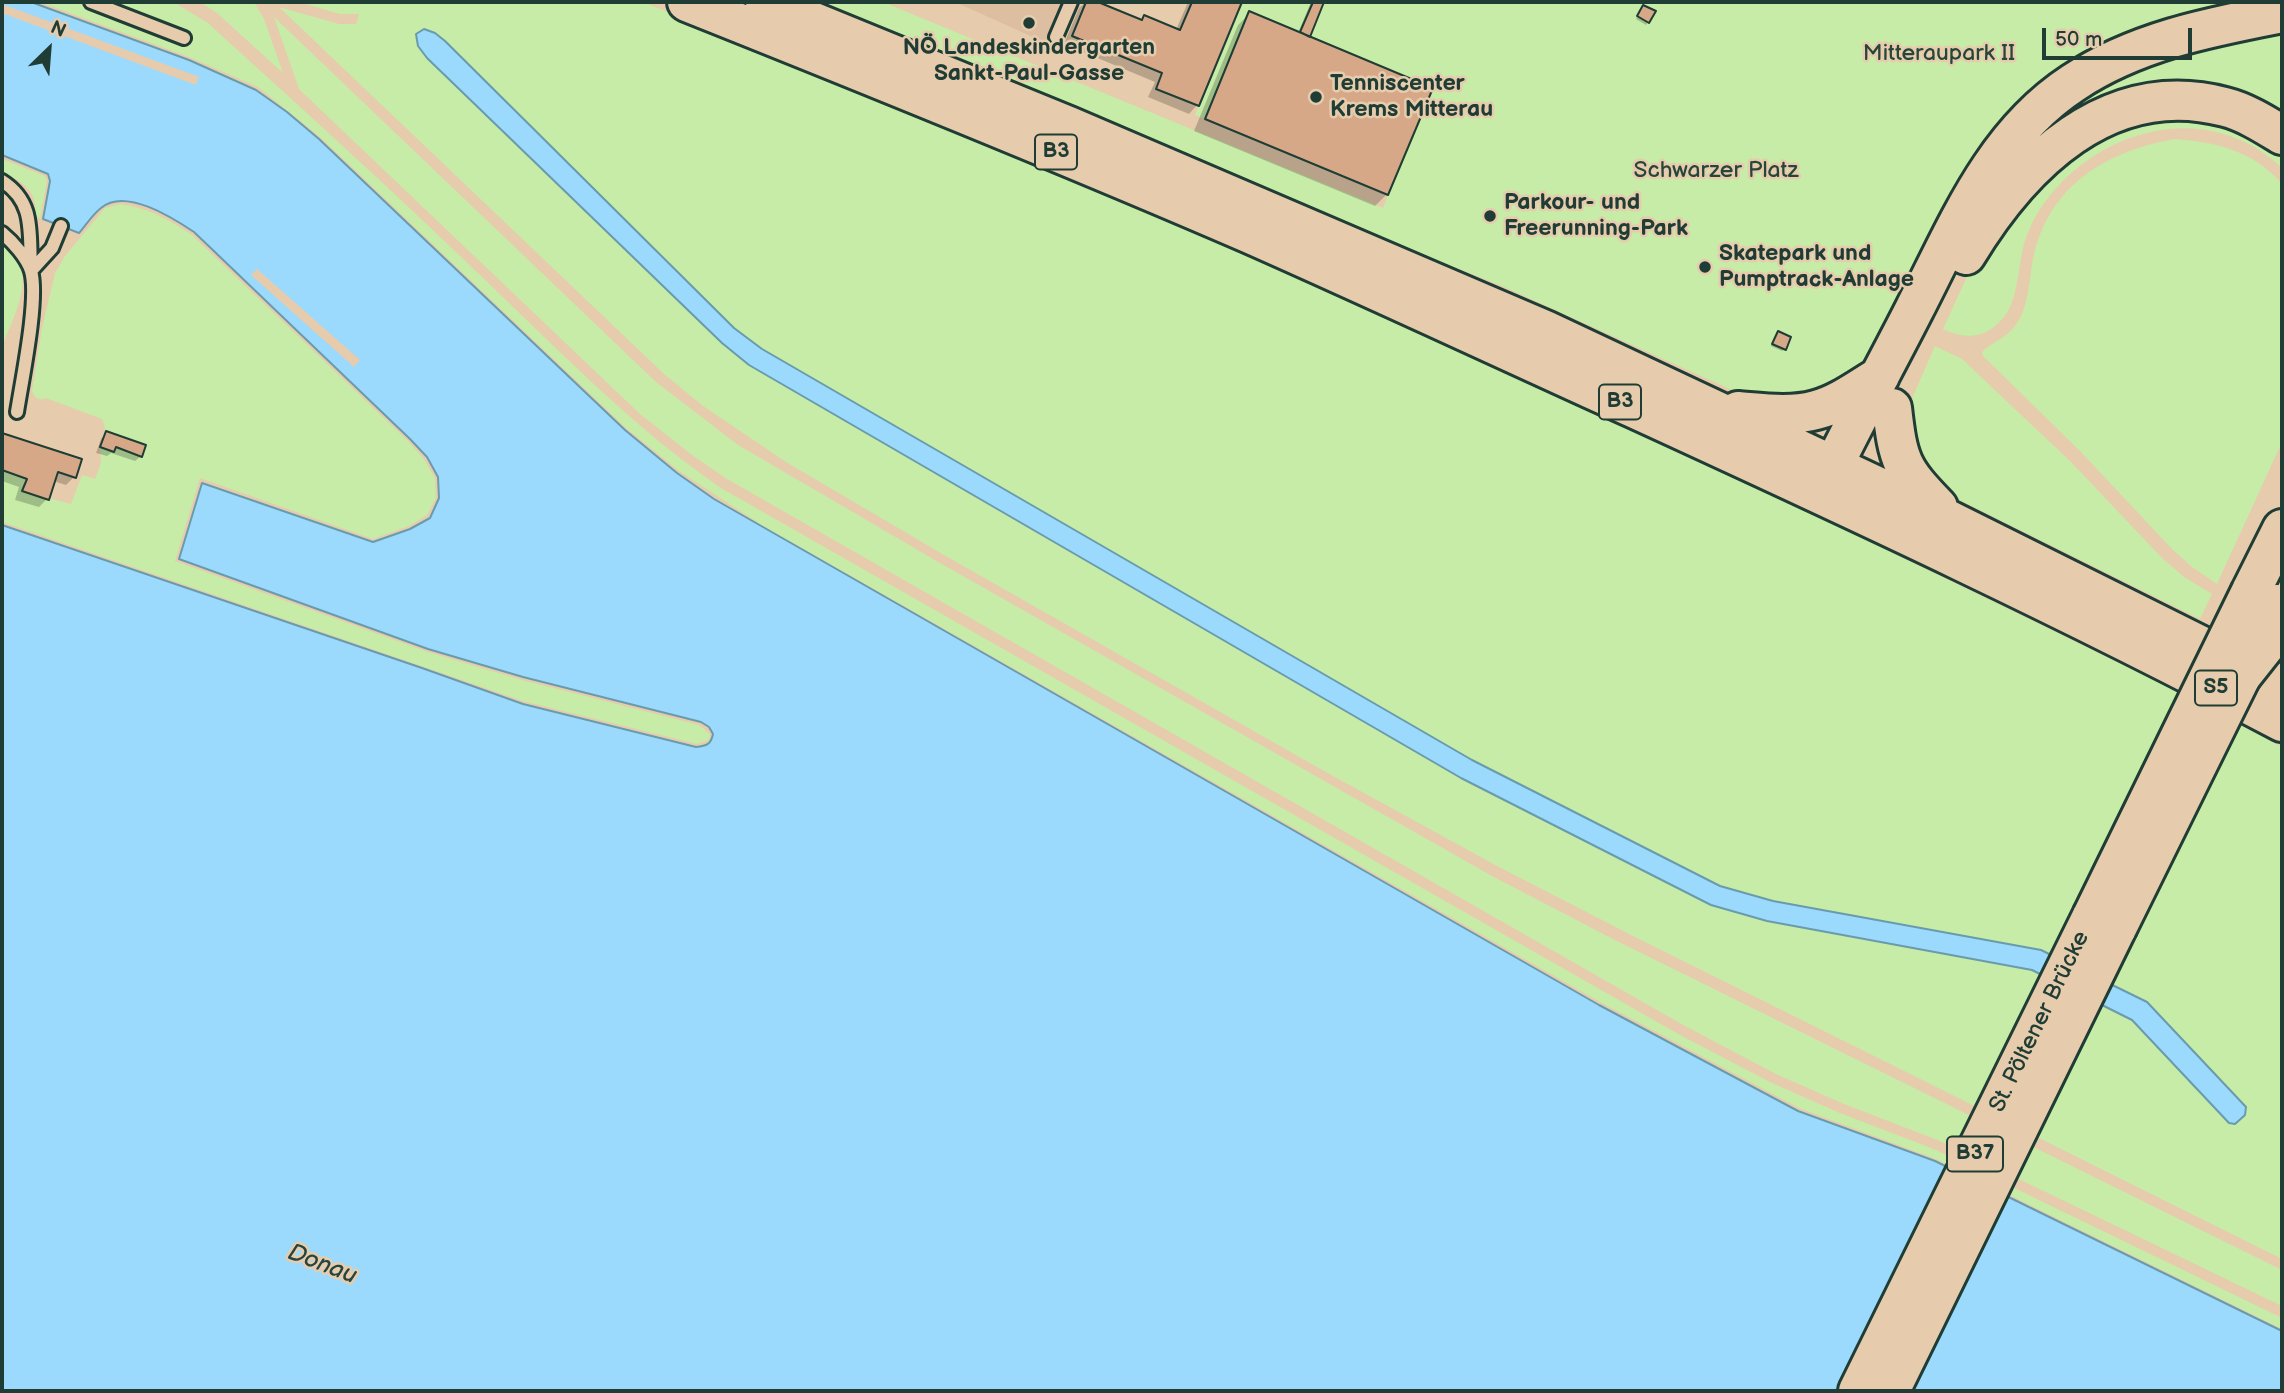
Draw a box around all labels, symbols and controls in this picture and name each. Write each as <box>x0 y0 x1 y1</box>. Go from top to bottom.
north arrow <box>14 14 84 84</box>
scale bar <box>2046 14 2196 58</box>
marker: NÖ Landeskindergarten Sankt-Paul-Gasse <box>1021 15 1037 31</box>
text: N <box>47 16 69 43</box>
text: 50 m <box>2055 27 2102 52</box>
place label: NÖ Landeskindergarten Sankt-Paul-Gasse <box>903 34 1155 88</box>
park label: Mitteraupark II <box>1863 40 2015 68</box>
place label: Tenniscenter Krems Mitterau <box>1330 70 1493 124</box>
marker: Tenniscenter Krems Mitterau <box>1308 89 1324 105</box>
road number: B3 <box>1035 134 1077 170</box>
park label: Schwarzer Platz <box>1634 157 1798 185</box>
place label: Parkour- und Freerunning-Park <box>1504 189 1688 243</box>
marker: Parkour- und Freerunning-Park <box>1482 208 1498 224</box>
place label: Skatepark und Pumptrack-Anlage <box>1719 240 1914 294</box>
marker: Skatepark und Pumptrack-Anlage <box>1697 259 1713 275</box>
road number: B3 <box>1599 384 1641 420</box>
road number: S5 <box>2195 670 2237 706</box>
street label: St. Pöltener Brücke <box>1984 927 2096 1117</box>
road number: B37 <box>1947 1136 2003 1172</box>
water label: Donau <box>283 1239 361 1291</box>

